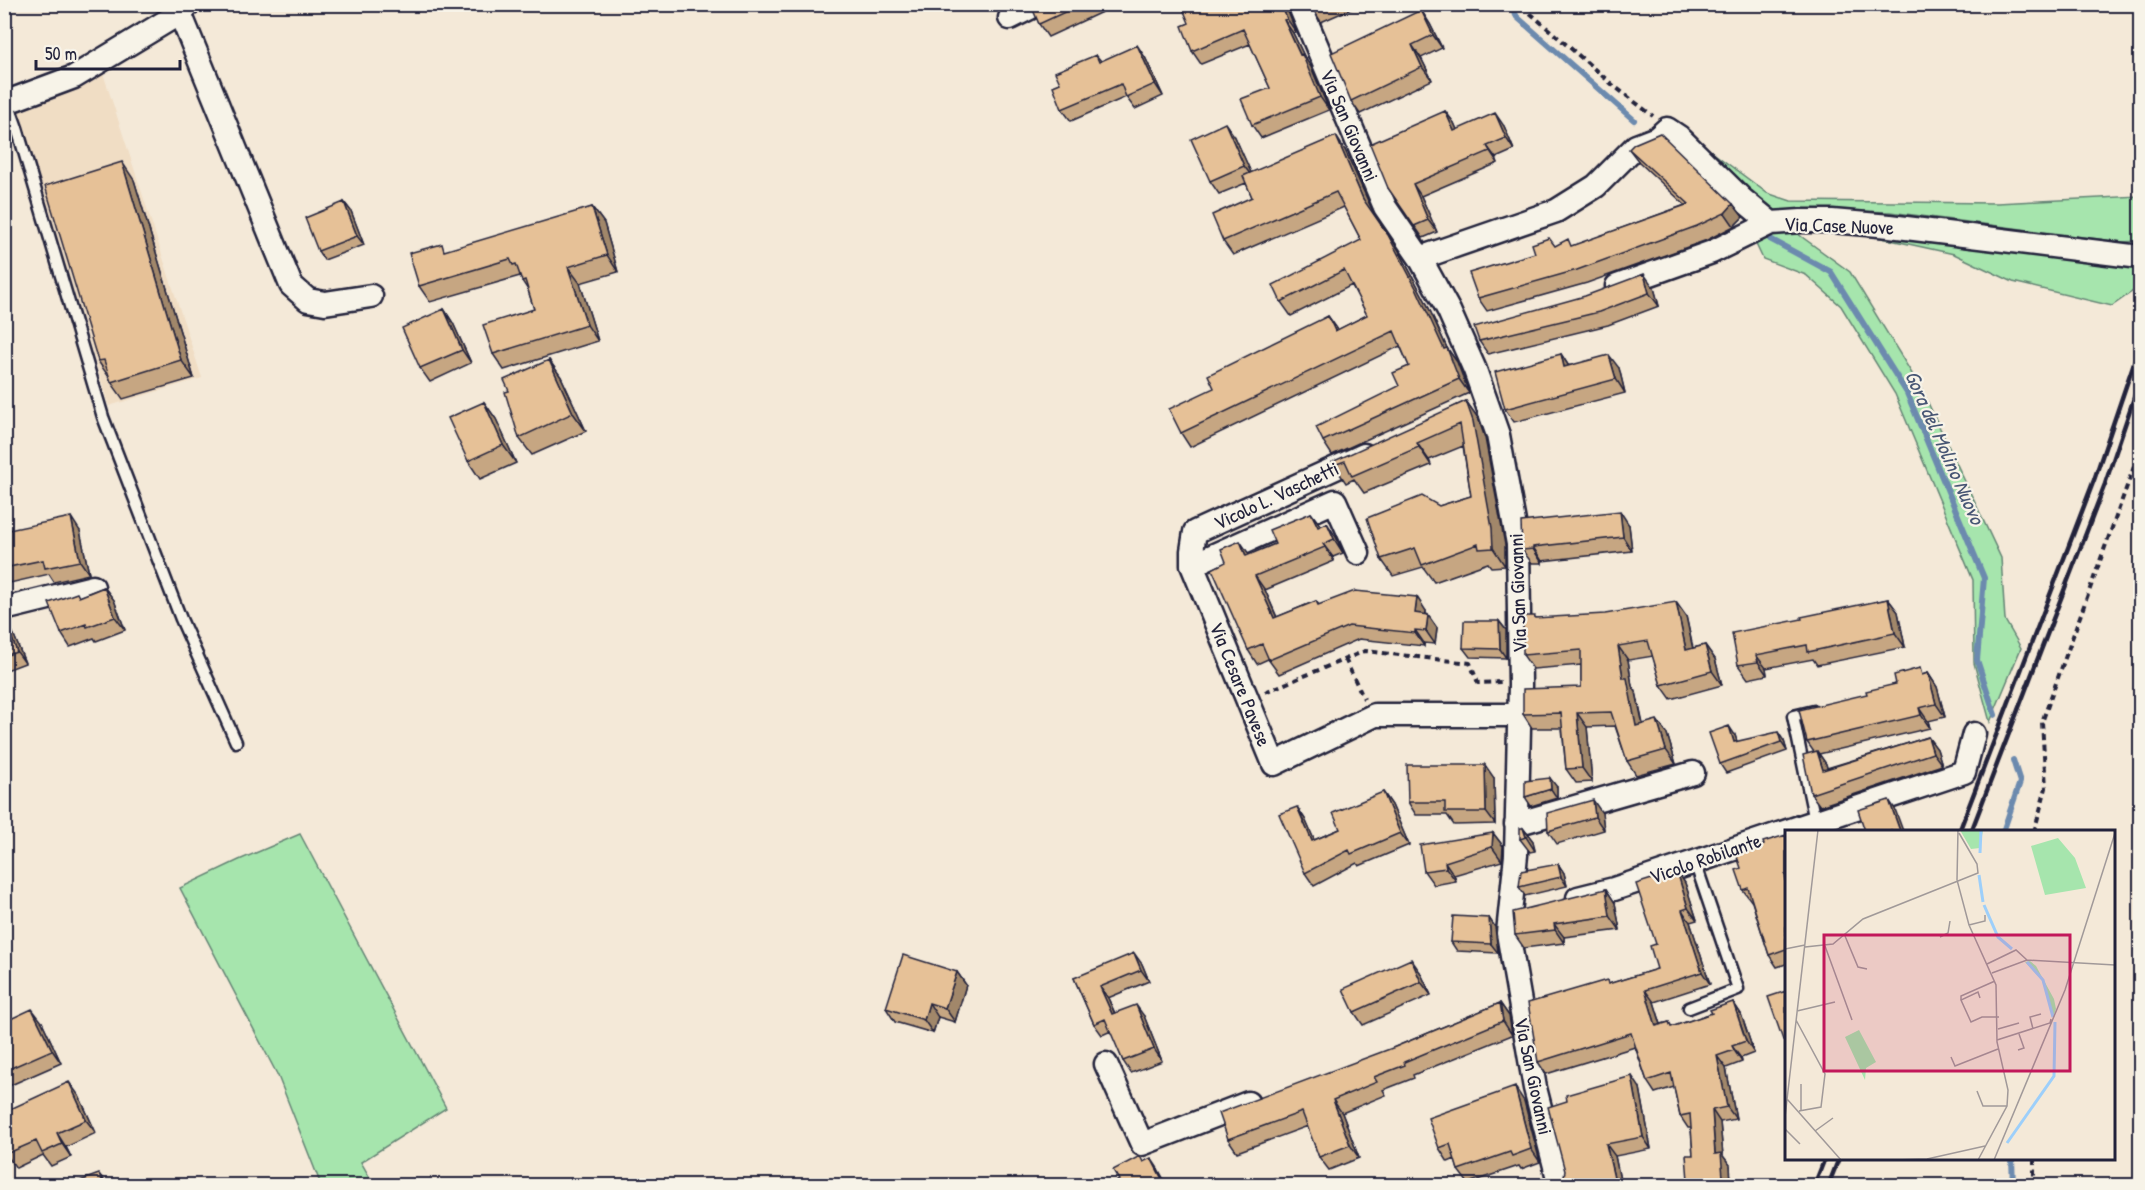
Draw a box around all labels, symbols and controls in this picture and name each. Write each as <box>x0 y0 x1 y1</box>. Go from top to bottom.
scale bar <box>36 33 180 71</box>
text: 50 m <box>45 41 77 66</box>
street label: Via San Giovanni <box>1314 65 1386 185</box>
street label: Via Case Nuove <box>1784 210 1894 240</box>
water label: Gora del Molino Nuovo <box>1898 365 1993 530</box>
street label: Vicolo L. Vaschetti <box>1209 454 1343 536</box>
street label: Via San Giovanni <box>1501 533 1533 653</box>
street label: Via Cesare Pavese <box>1204 618 1278 750</box>
street label: Vicolo Robilante <box>1646 826 1764 890</box>
inset map <box>1785 830 2115 1160</box>
street label: Via San Giovanni <box>1508 1015 1560 1137</box>

